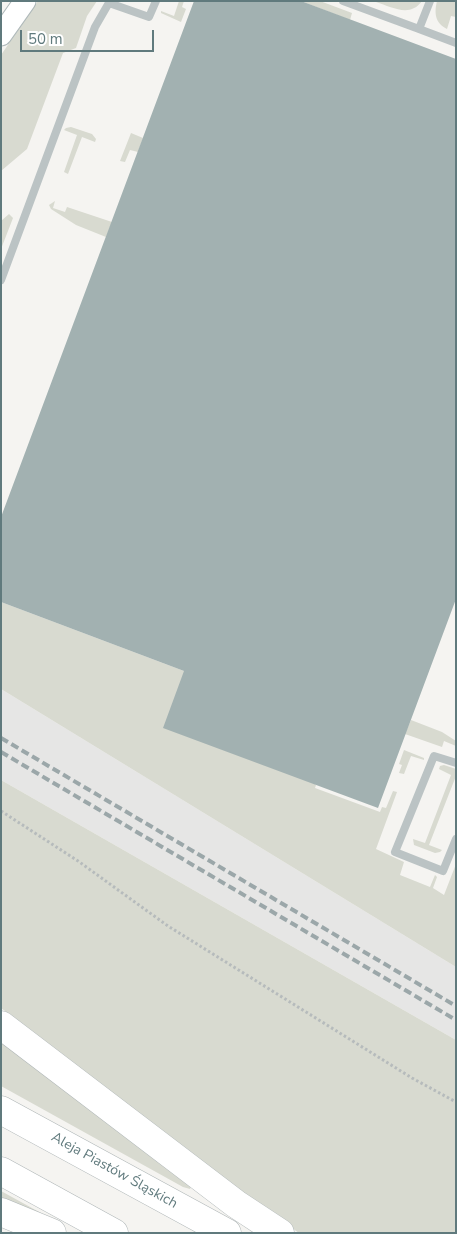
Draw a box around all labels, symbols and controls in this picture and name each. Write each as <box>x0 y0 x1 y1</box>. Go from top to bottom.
scale bar <box>22 20 156 52</box>
text: 50 m <box>28 29 63 49</box>
street label: Aleja Piastów Śląskich <box>48 1129 180 1213</box>

